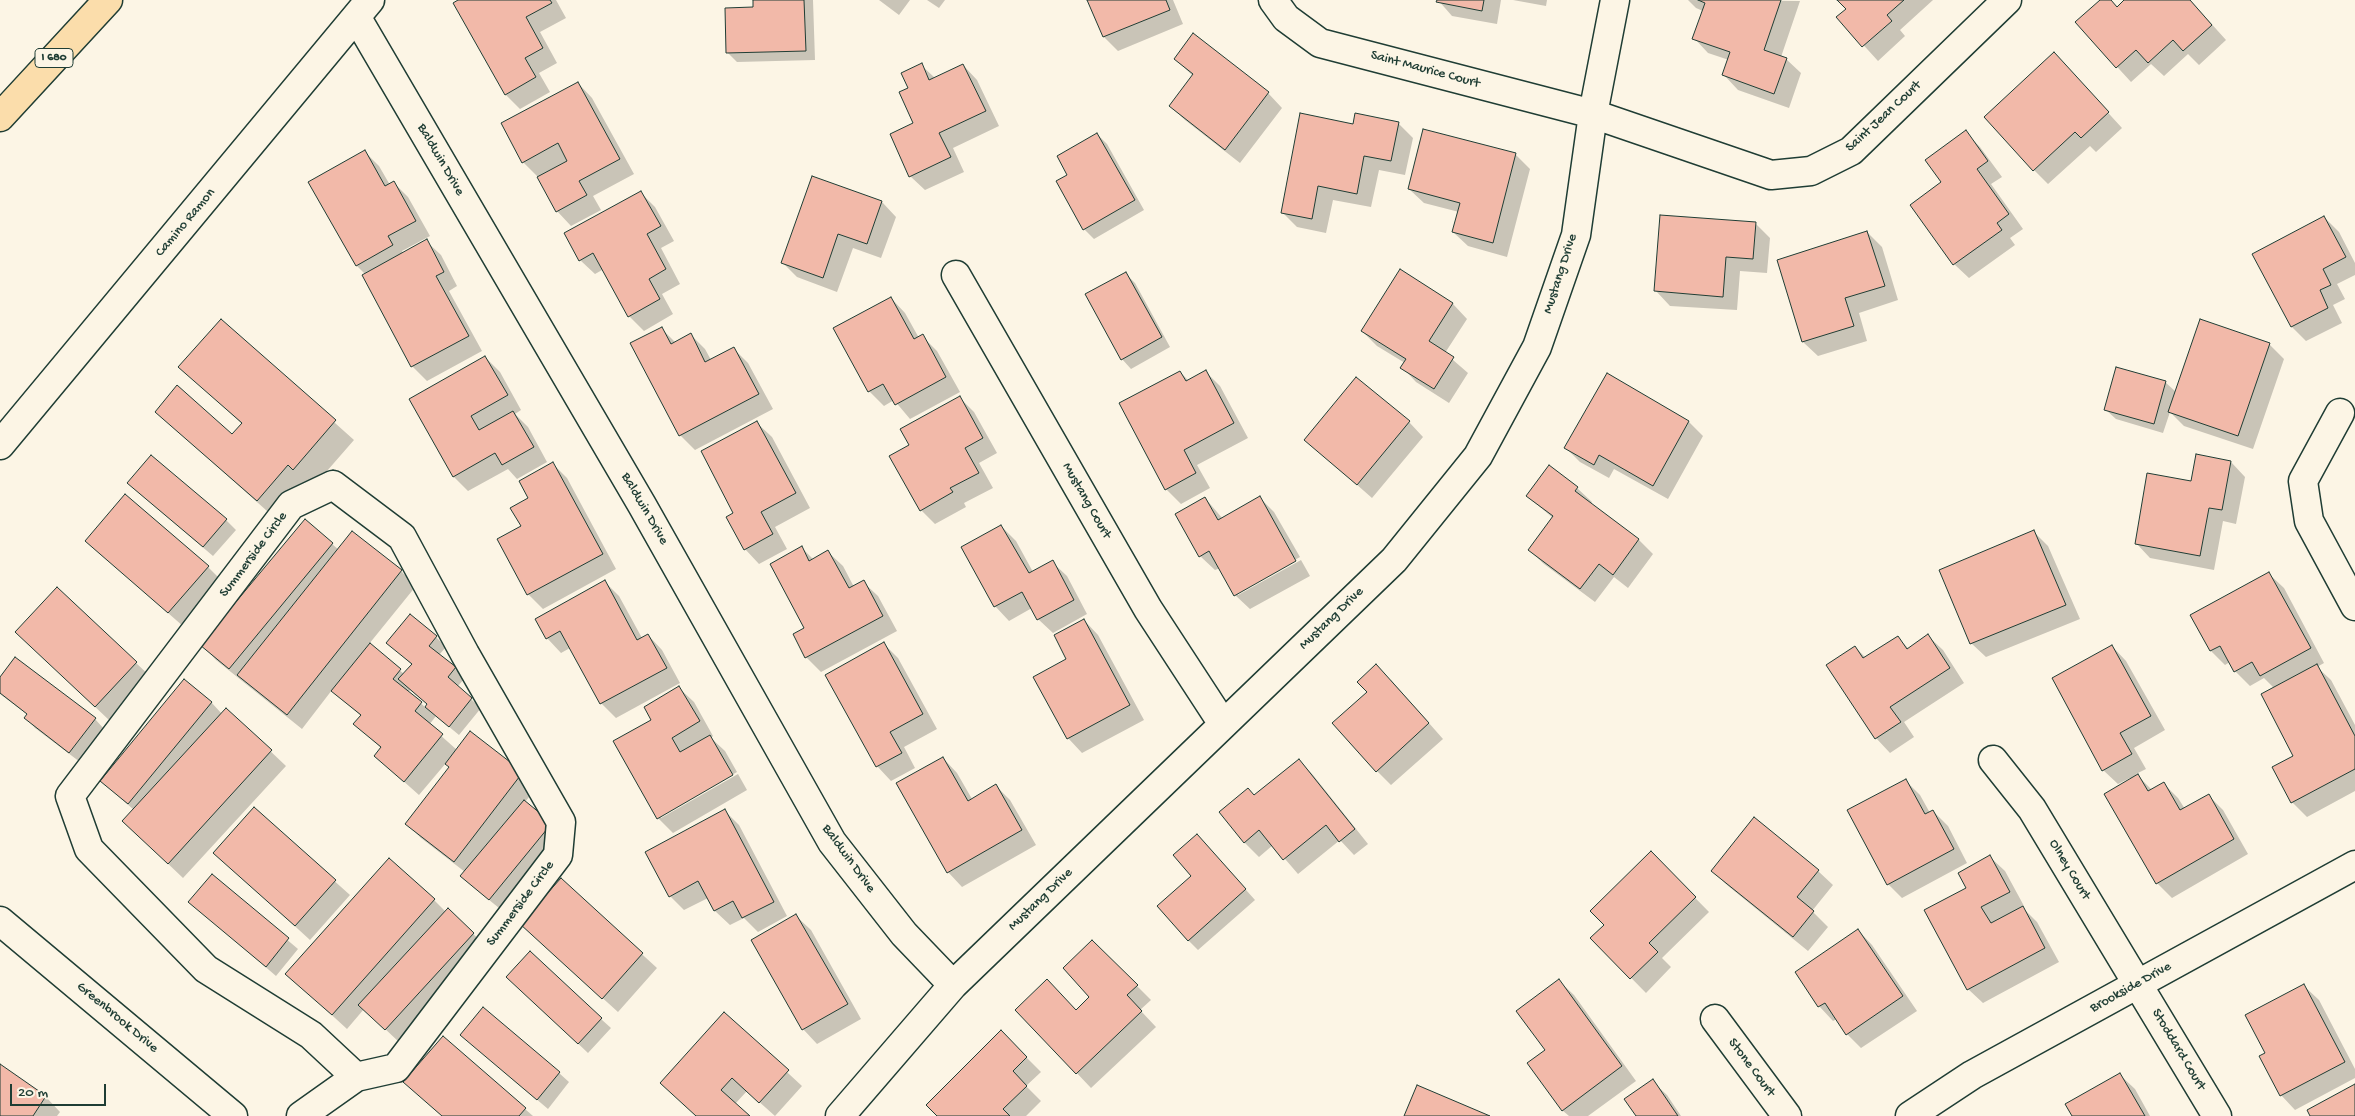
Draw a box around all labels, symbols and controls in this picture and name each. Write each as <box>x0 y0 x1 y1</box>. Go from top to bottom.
street label: Saint Maurice Court <box>1369 47 1481 93</box>
road number: I 680 <box>35 48 73 68</box>
street label: Saint Jean Court <box>1843 78 1925 156</box>
street label: Baldwin Drive <box>413 121 467 199</box>
street label: Camino Ramon <box>152 185 220 261</box>
street label: Mustang Drive <box>1540 232 1582 316</box>
street label: Mustang Court <box>1057 460 1115 542</box>
street label: Baldwin Drive <box>617 470 671 548</box>
street label: Summerside Circle <box>216 509 292 601</box>
street label: Mustang Drive <box>1296 584 1368 654</box>
street label: Baldwin Drive <box>818 821 878 897</box>
street label: Olney Court <box>2044 837 2094 903</box>
street label: Summerside Circle <box>483 858 559 950</box>
street label: Mustang Drive <box>1005 865 1077 935</box>
street label: Brookside Drive <box>2087 959 2175 1017</box>
street label: Greenbrook Drive <box>73 979 161 1057</box>
street label: Stoddard Court <box>2147 1006 2209 1094</box>
street label: Stone Court <box>1724 1035 1778 1101</box>
scale bar <box>12 1074 109 1106</box>
text: 20 m <box>18 1084 48 1102</box>

